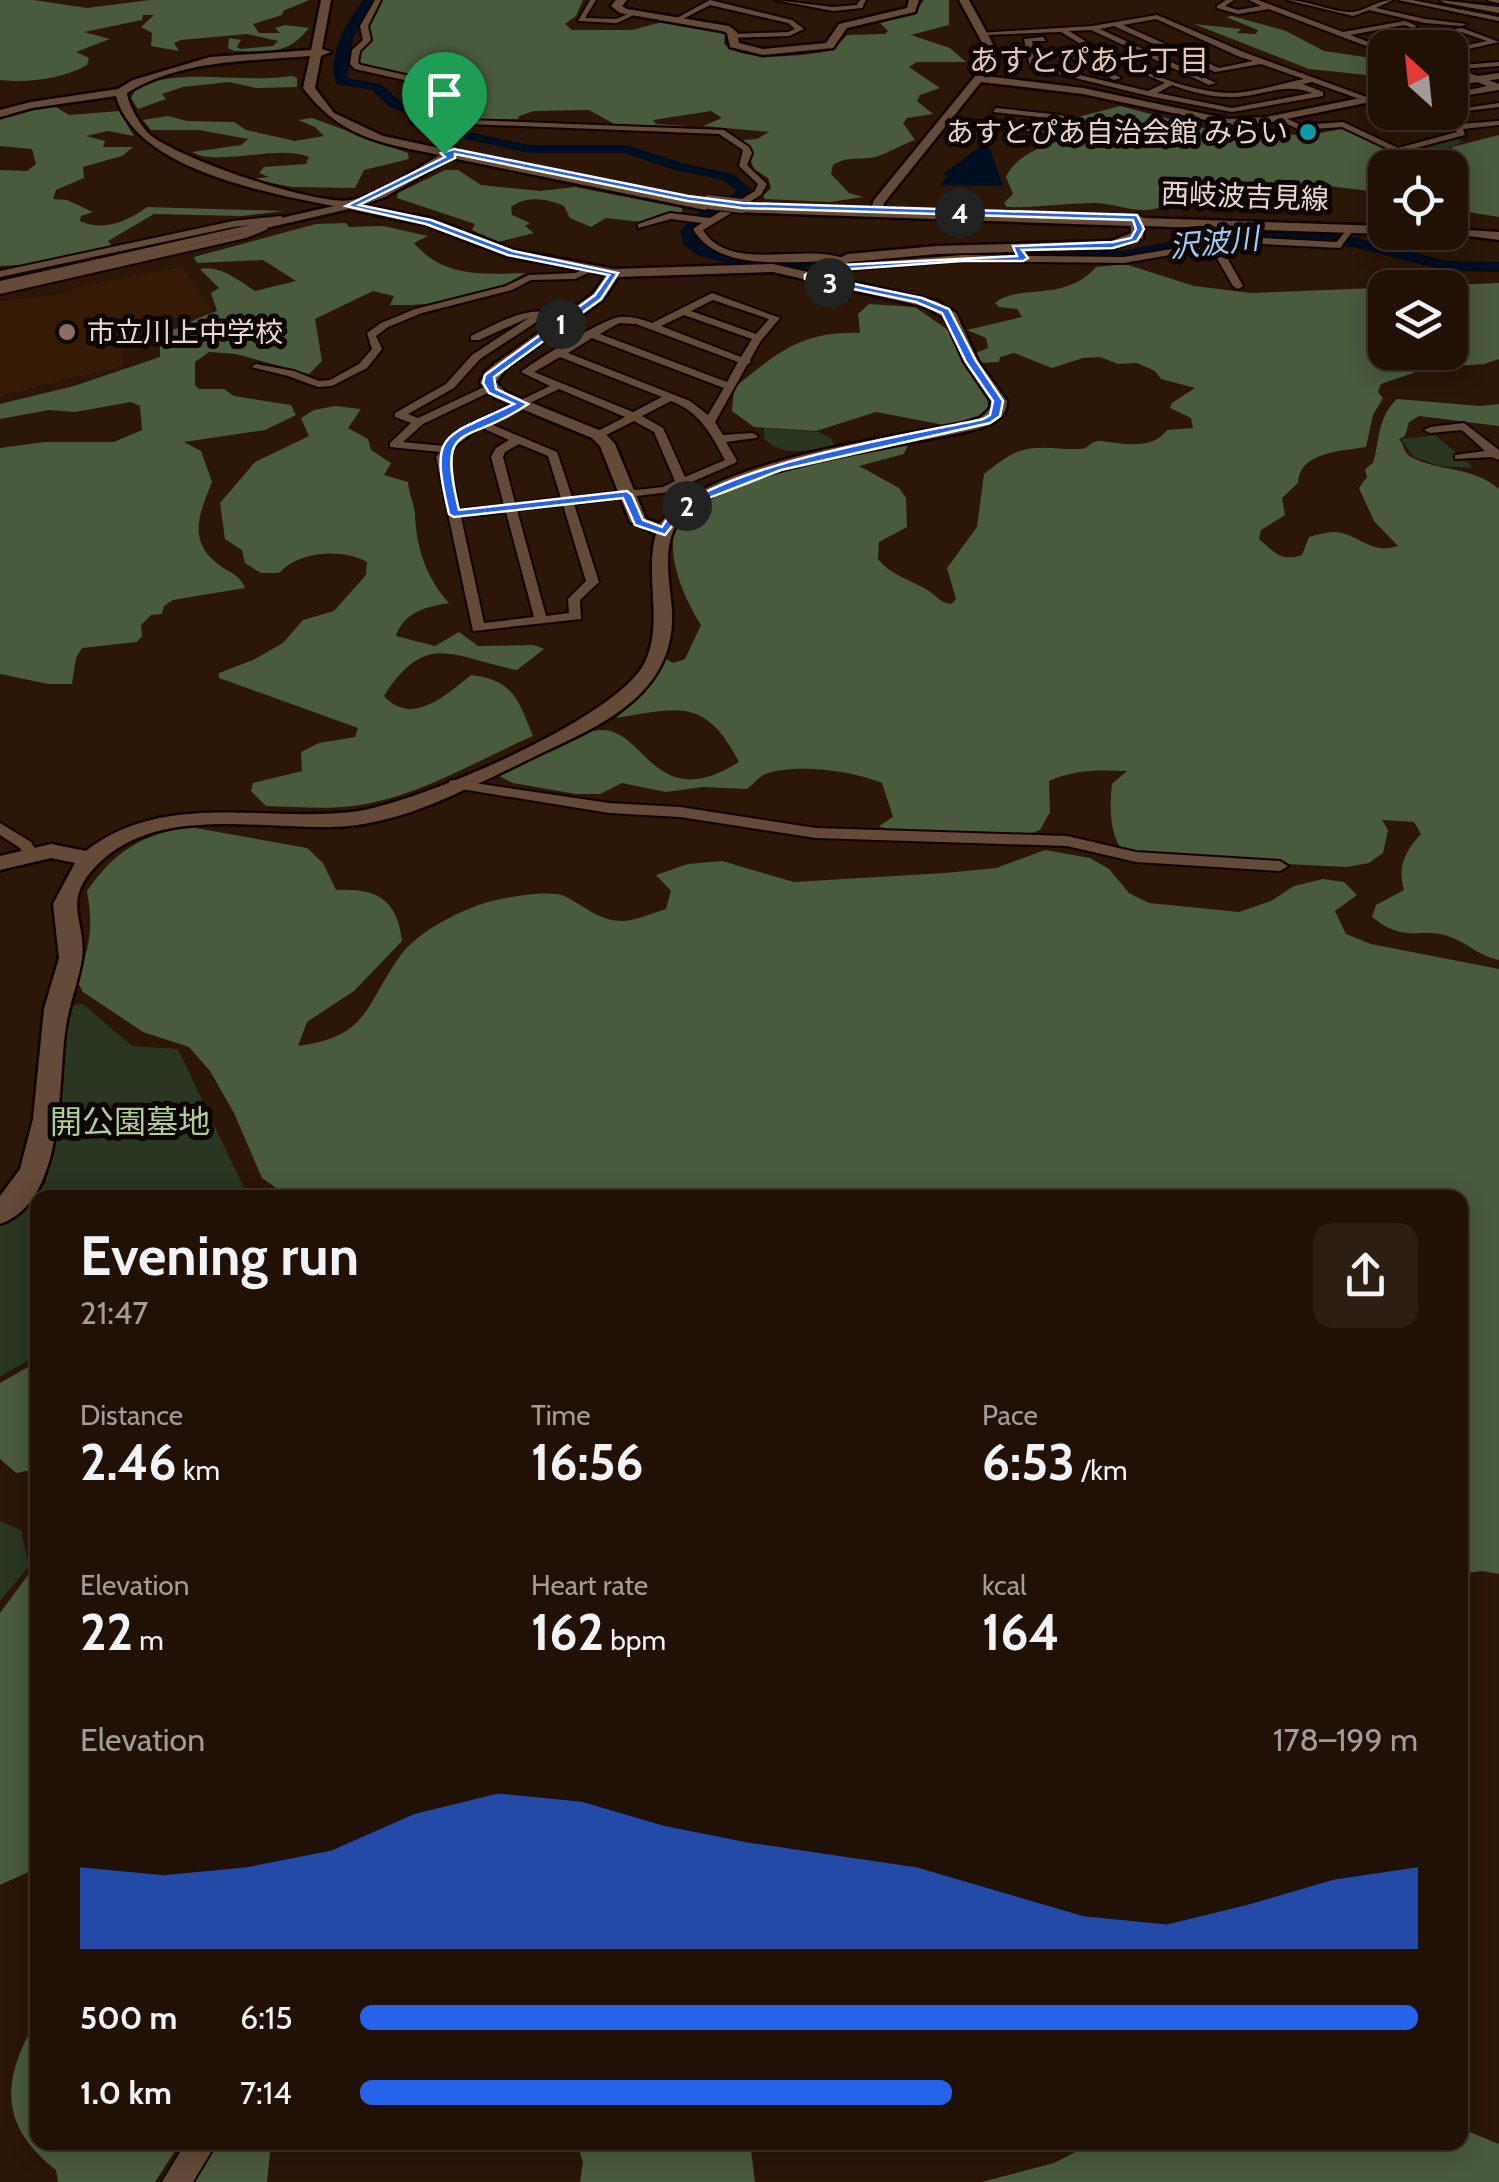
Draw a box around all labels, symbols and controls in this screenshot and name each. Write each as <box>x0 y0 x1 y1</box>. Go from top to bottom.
north arrow <box>1368 30 1468 130</box>
map controls <box>1368 30 1468 370</box>
district label: あすとぴあ七丁目 <box>969 42 1209 79</box>
pin <box>402 52 487 155</box>
icon: arrive <box>417 67 472 122</box>
place label: あすとぴあ自治会館 みらい <box>946 115 1288 149</box>
marker: あすとぴあ自治会館 みらい <box>1297 121 1319 143</box>
button: locate <box>1368 150 1468 250</box>
street label: 西岐波吉見線 <box>1160 176 1330 216</box>
pin: 4 <box>935 188 985 238</box>
text: 4 <box>951 196 969 230</box>
water label: 沢波川 <box>1167 219 1264 266</box>
pin: 3 <box>805 258 855 308</box>
text: 3 <box>822 266 838 300</box>
button: layers <box>1368 270 1468 370</box>
pin: 1 <box>536 299 586 349</box>
text: 1 <box>556 307 566 341</box>
place label: 市立川上中学校 <box>87 315 283 349</box>
marker: 市立川上中学校 <box>56 321 78 343</box>
pin: 2 <box>662 481 712 531</box>
text: 2 <box>680 489 694 523</box>
park label: 開公園墓地 <box>50 1102 210 1141</box>
text: Evening run <box>80 1222 359 1289</box>
button: share <box>1313 1223 1418 1328</box>
text: 21:47 <box>80 1293 148 1332</box>
text: Distance <box>80 1398 183 1432</box>
text: Time <box>531 1398 591 1432</box>
text: Pace <box>982 1398 1038 1432</box>
text: 2.46 <box>80 1432 177 1493</box>
text: 16:56 <box>531 1432 644 1493</box>
text: 6:53 <box>982 1432 1075 1493</box>
text: km <box>177 1453 220 1487</box>
text: /km <box>1075 1453 1127 1487</box>
text: Elevation <box>80 1568 189 1602</box>
text: Heart rate <box>531 1568 648 1602</box>
text: kcal <box>982 1568 1027 1602</box>
text: 22 <box>80 1602 133 1663</box>
text: 162 <box>531 1602 604 1663</box>
text: 164 <box>982 1602 1060 1663</box>
text: m <box>133 1623 164 1657</box>
text: bpm <box>604 1623 666 1657</box>
text: Elevation <box>80 1720 205 1759</box>
text: 178–199 m <box>1273 1720 1418 1759</box>
text: 500 m <box>80 1998 177 2037</box>
text: 6:15 <box>240 1998 293 2037</box>
text: 1.0 km <box>80 2073 172 2112</box>
text: 7:14 <box>240 2073 292 2112</box>

